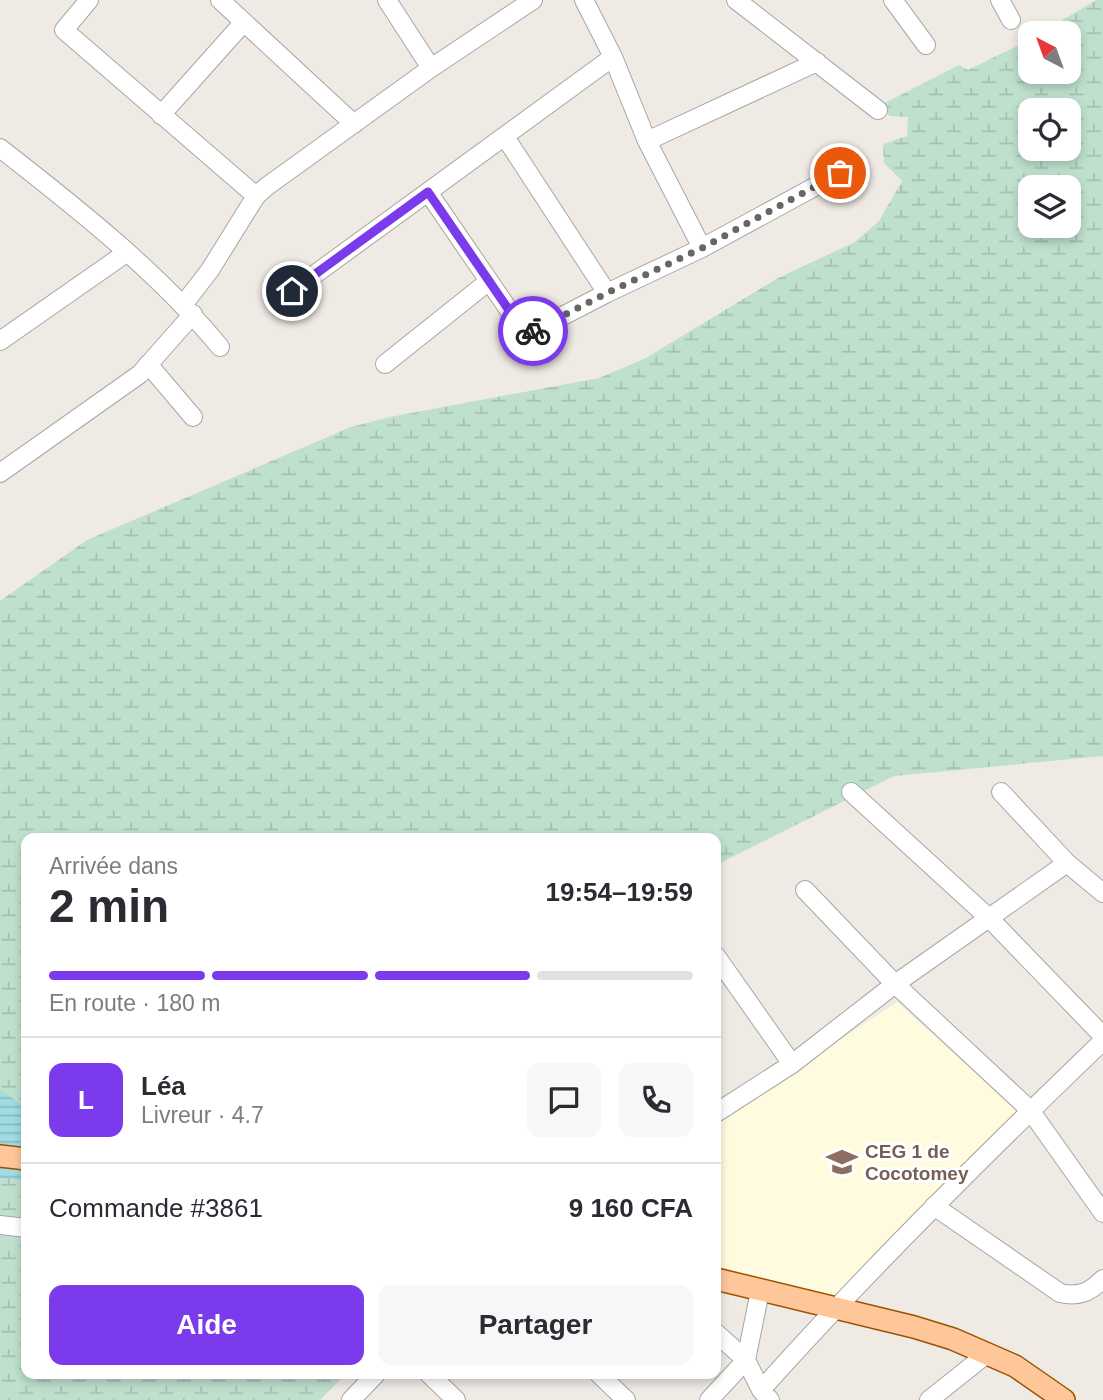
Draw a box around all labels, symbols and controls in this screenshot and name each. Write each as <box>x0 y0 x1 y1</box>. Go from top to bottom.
north arrow <box>1018 21 1082 84</box>
map controls <box>1018 21 1081 238</box>
button: locate <box>1018 98 1081 161</box>
pin <box>810 143 870 203</box>
icon: bag <box>821 154 859 192</box>
button: layers <box>1018 175 1081 238</box>
pin <box>262 261 322 321</box>
icon: home <box>273 272 311 310</box>
courier <box>498 296 568 366</box>
icon: bike <box>514 312 552 350</box>
text: Arrivée dans <box>49 853 178 879</box>
text: 19:54–19:59 <box>546 877 693 907</box>
text: 2 min <box>49 880 169 932</box>
text: En route · 180 m <box>49 990 220 1016</box>
button: chat <box>527 1063 601 1137</box>
button: phone <box>619 1063 693 1137</box>
text: Léa <box>141 1071 186 1101</box>
text: L <box>78 1085 94 1115</box>
text: Livreur · 4.7 <box>141 1102 264 1128</box>
place label: CEG 1 de Cocotomey <box>865 1141 969 1184</box>
school or university icon: CEG 1 de Cocotomey <box>825 1145 859 1179</box>
text: Commande #3861 <box>49 1193 263 1223</box>
text: 9 160 CFA <box>569 1193 693 1223</box>
button: Aide <box>49 1285 364 1365</box>
button: Partager <box>378 1285 693 1365</box>

